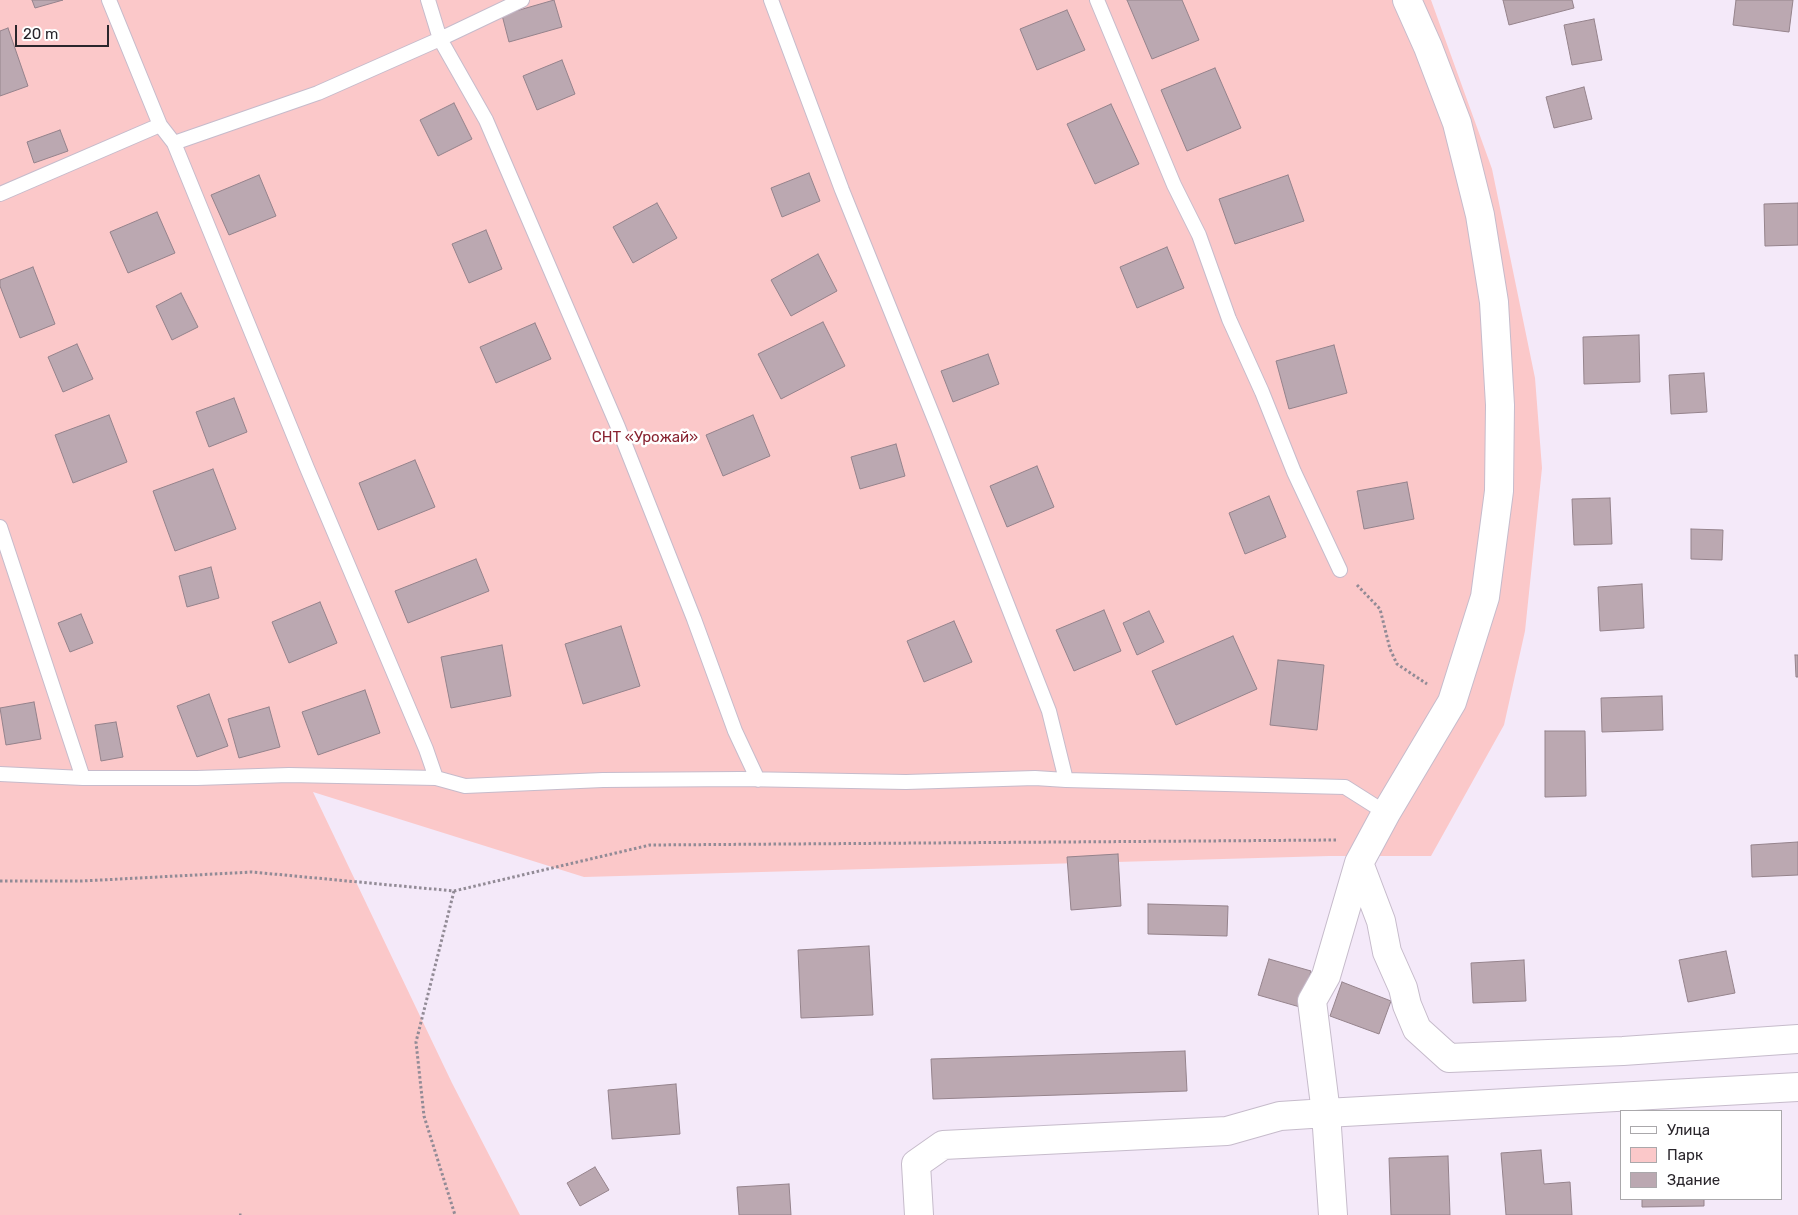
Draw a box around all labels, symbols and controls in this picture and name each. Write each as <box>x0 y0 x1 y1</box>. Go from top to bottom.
scale bar <box>18 15 111 47</box>
text: 20 m <box>23 25 58 43</box>
park label: СНТ «Урожай» <box>592 429 698 447</box>
legend <box>1620 1110 1783 1200</box>
text: Улица <box>1667 1121 1710 1139</box>
text: Парк <box>1667 1146 1703 1164</box>
text: Здание <box>1667 1171 1720 1189</box>

